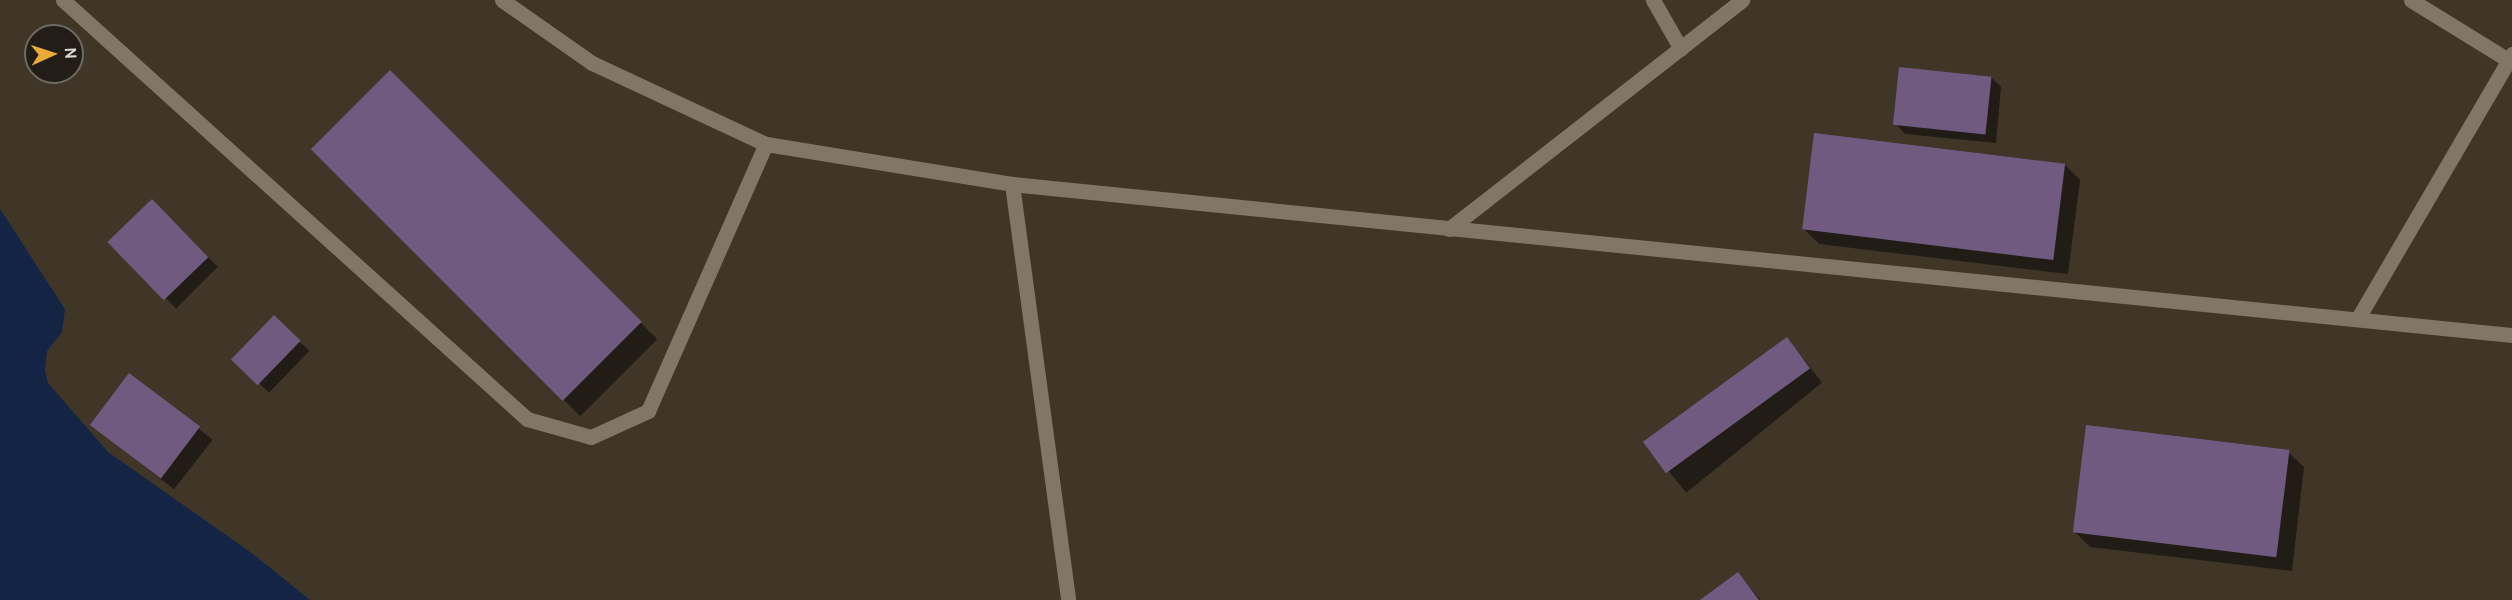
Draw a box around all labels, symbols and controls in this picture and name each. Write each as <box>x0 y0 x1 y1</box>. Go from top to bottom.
north arrow <box>24 24 84 84</box>
text: N <box>61 47 80 59</box>

